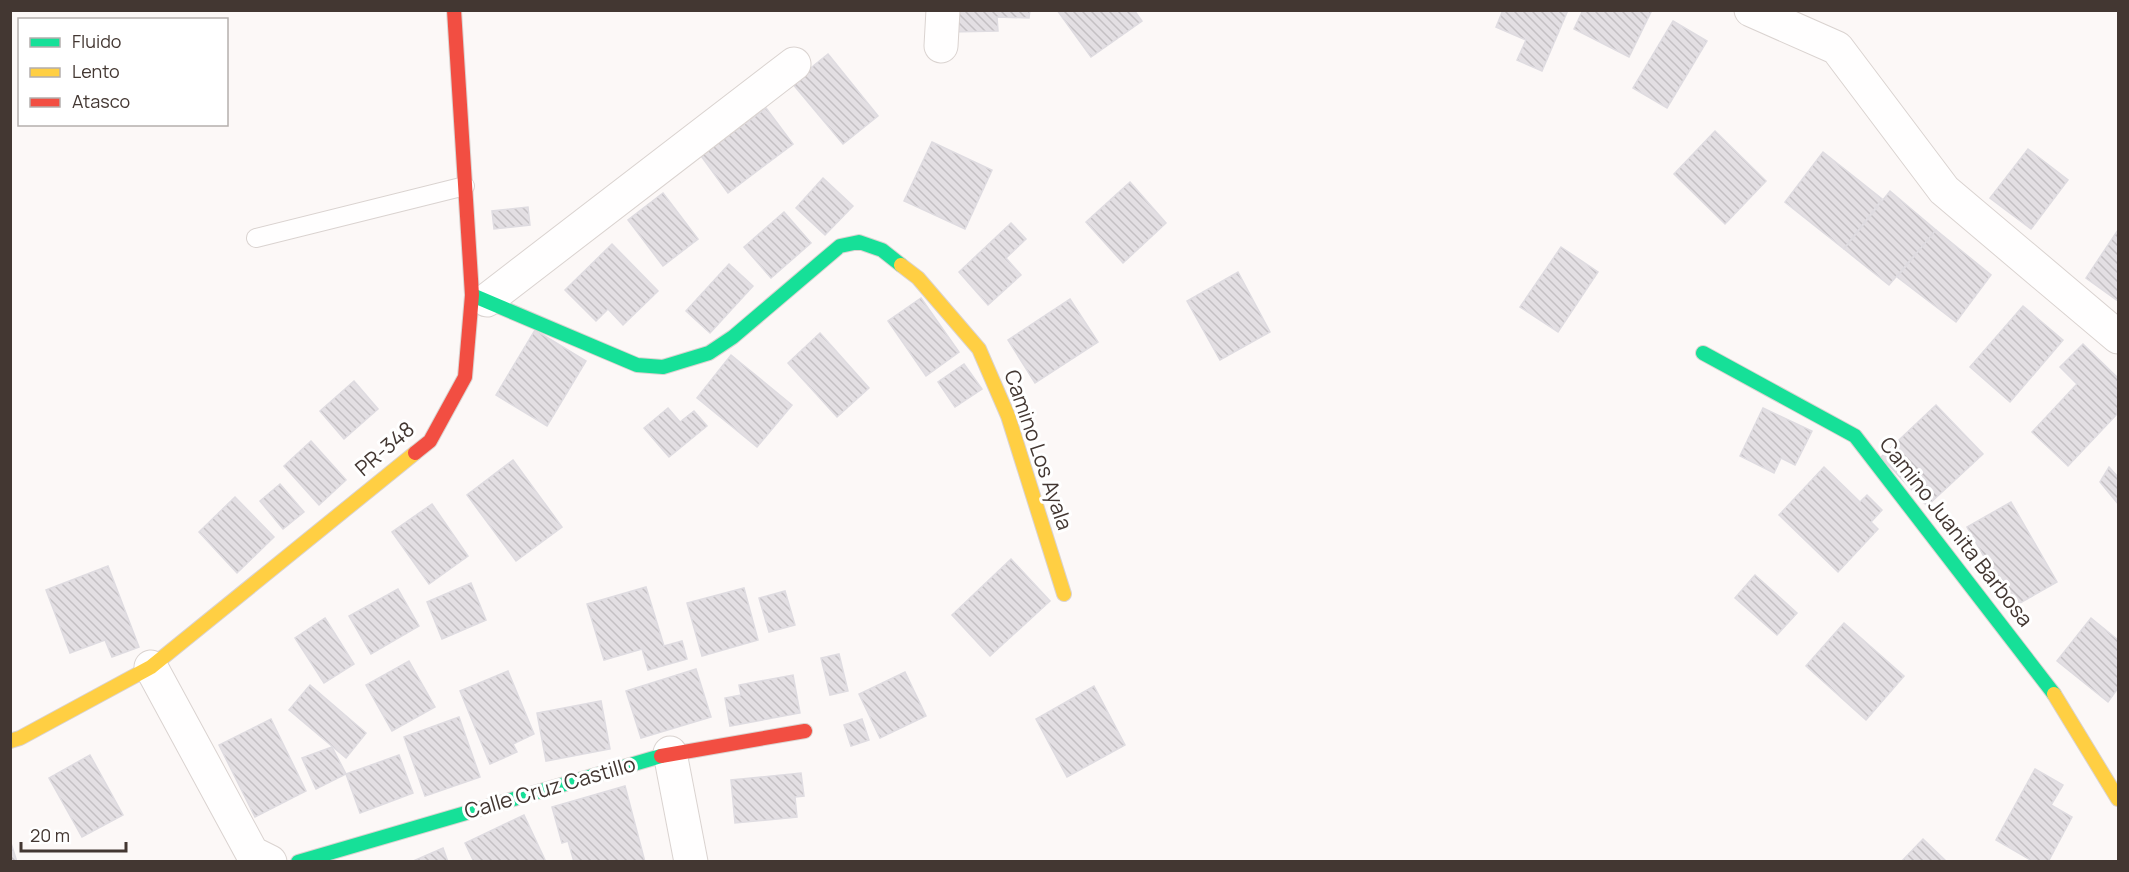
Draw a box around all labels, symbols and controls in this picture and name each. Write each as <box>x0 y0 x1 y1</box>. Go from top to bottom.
legend <box>18 18 228 126</box>
text: Fluido <box>72 29 121 53</box>
text: Lento <box>72 59 120 83</box>
text: Atasco <box>72 89 130 113</box>
street label: Camino Los Ayala <box>998 366 1080 534</box>
street label: PR-348 <box>349 415 420 482</box>
street label: Camino Juanita Barbosa <box>1874 431 2040 632</box>
street label: Calle Cruz Castillo <box>461 749 638 825</box>
scale bar <box>21 815 126 853</box>
text: 20 m <box>30 823 70 847</box>

